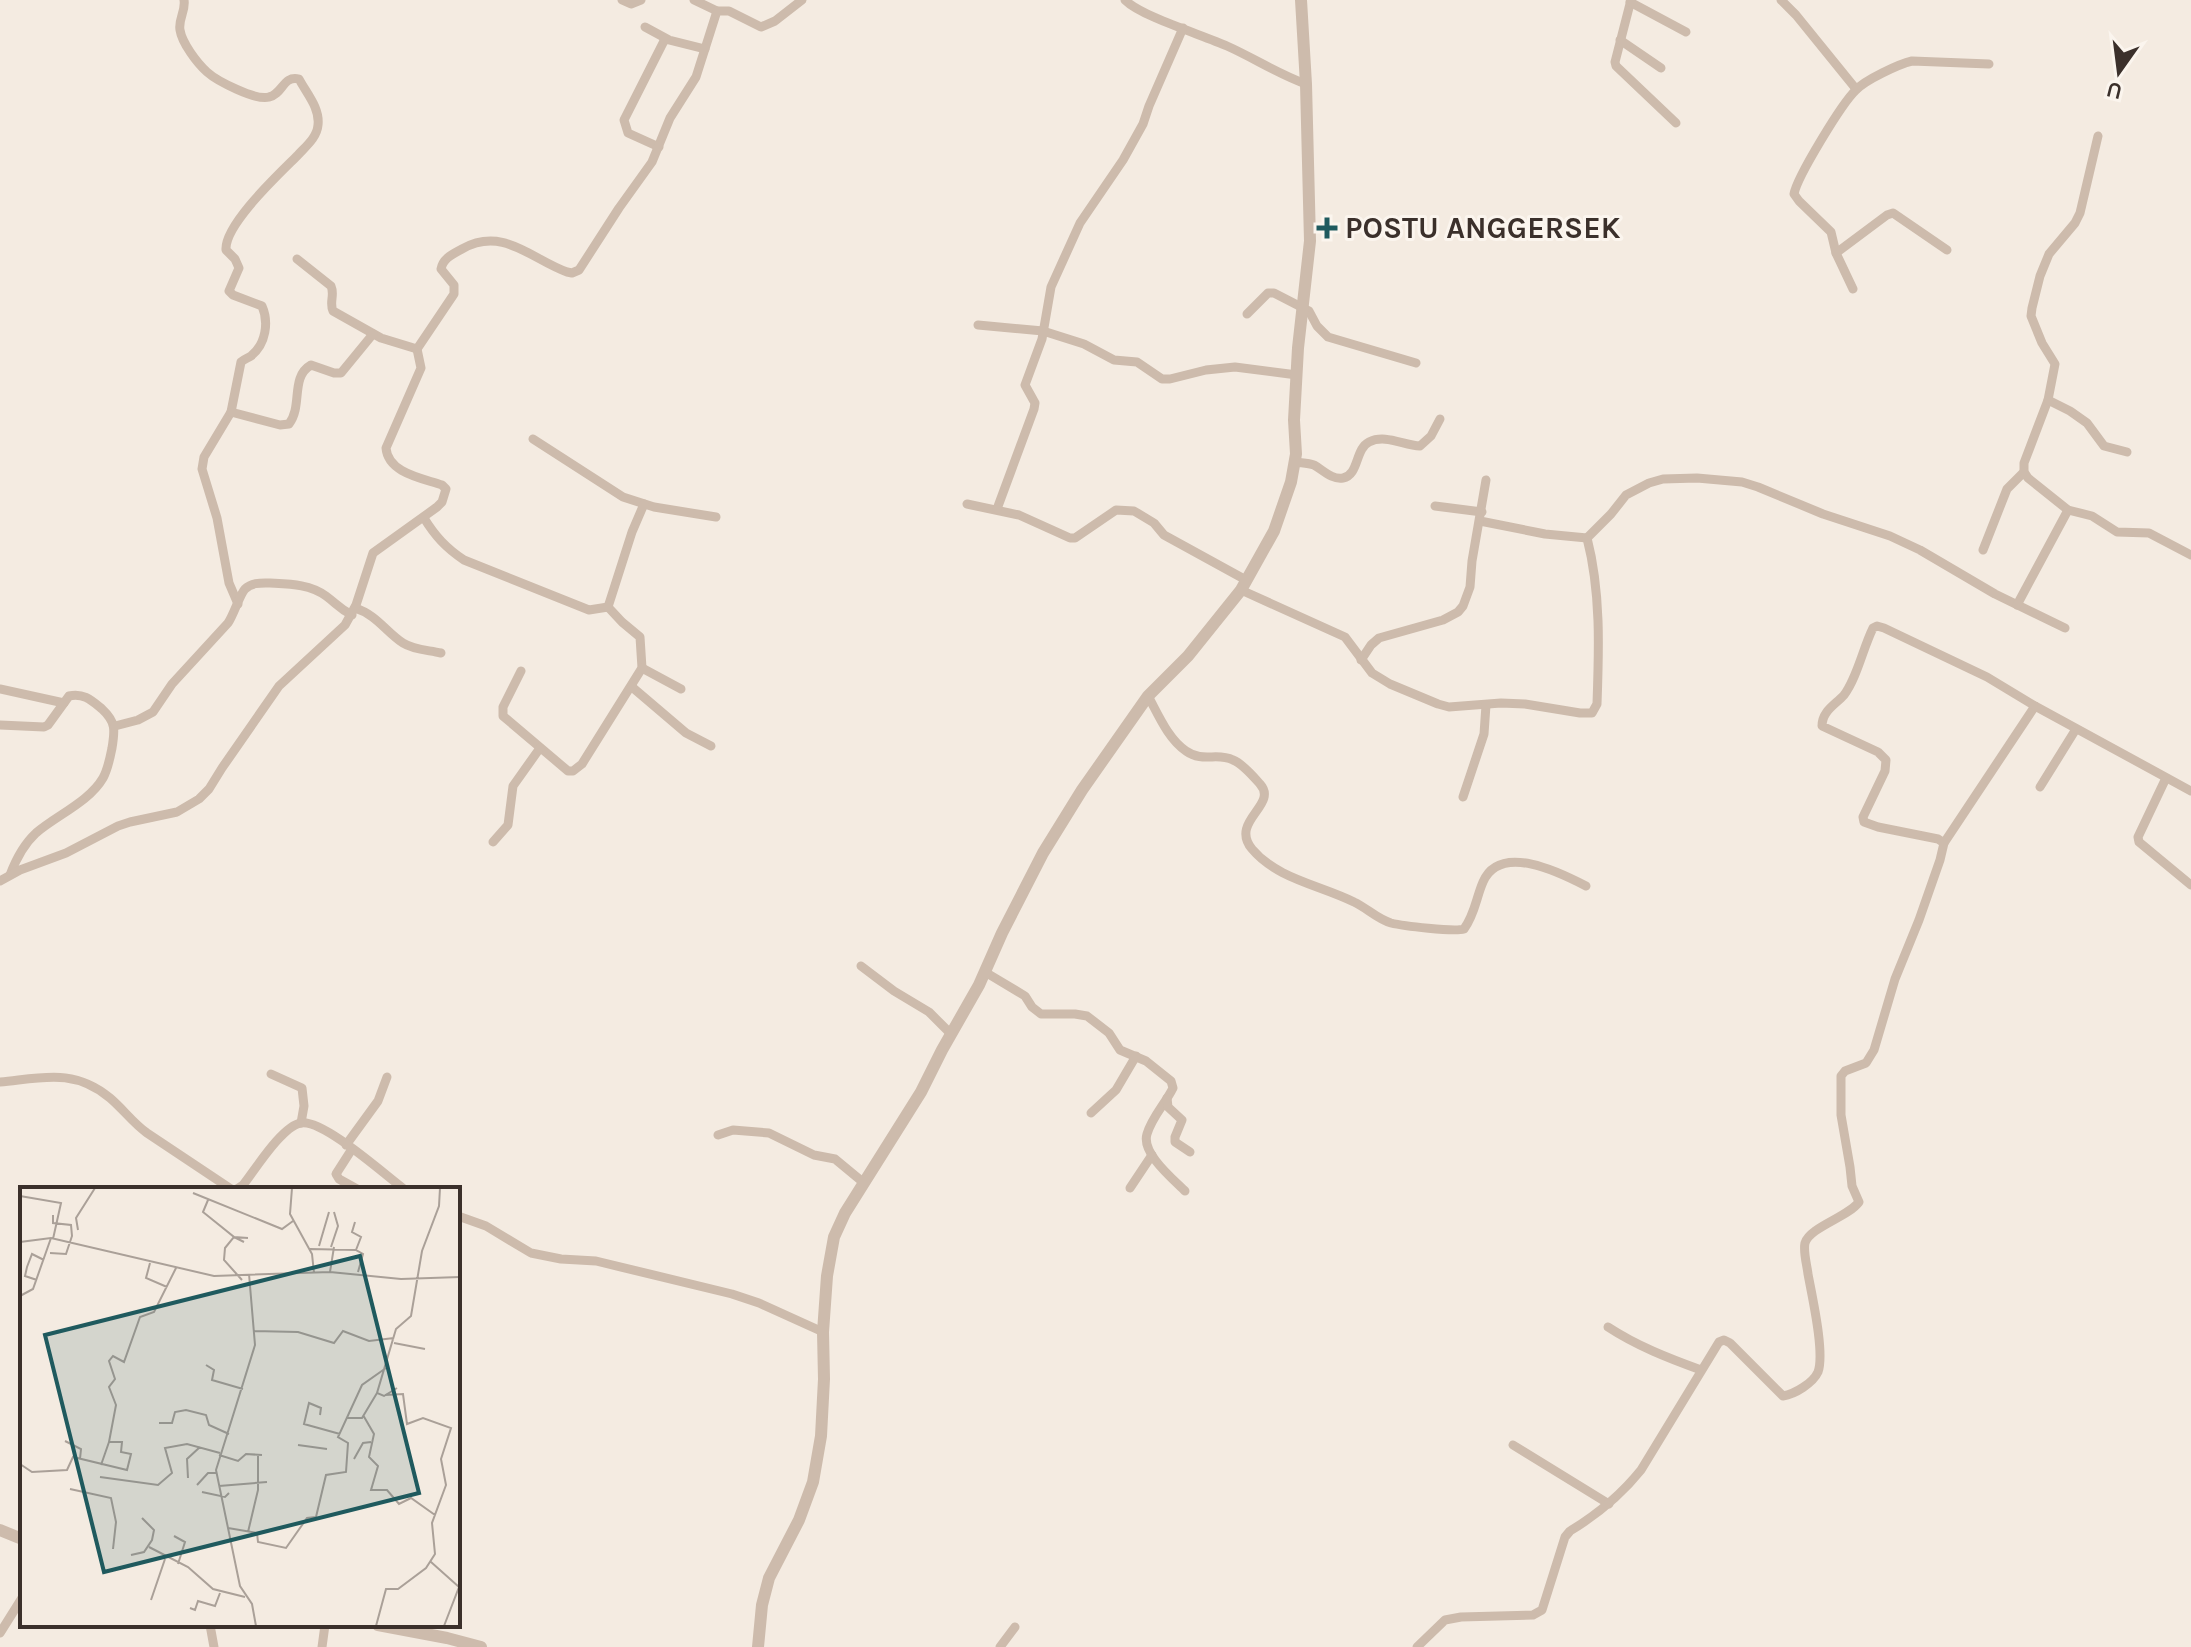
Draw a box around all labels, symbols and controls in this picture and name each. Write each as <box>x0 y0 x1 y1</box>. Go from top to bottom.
north arrow <box>2079 32 2159 112</box>
text: U <box>2104 76 2125 105</box>
place label: POSTU ANGGERSEK <box>1345 210 1621 246</box>
marker: POSTU ANGGERSEK <box>1316 217 1338 239</box>
inset map <box>20 1187 460 1627</box>

